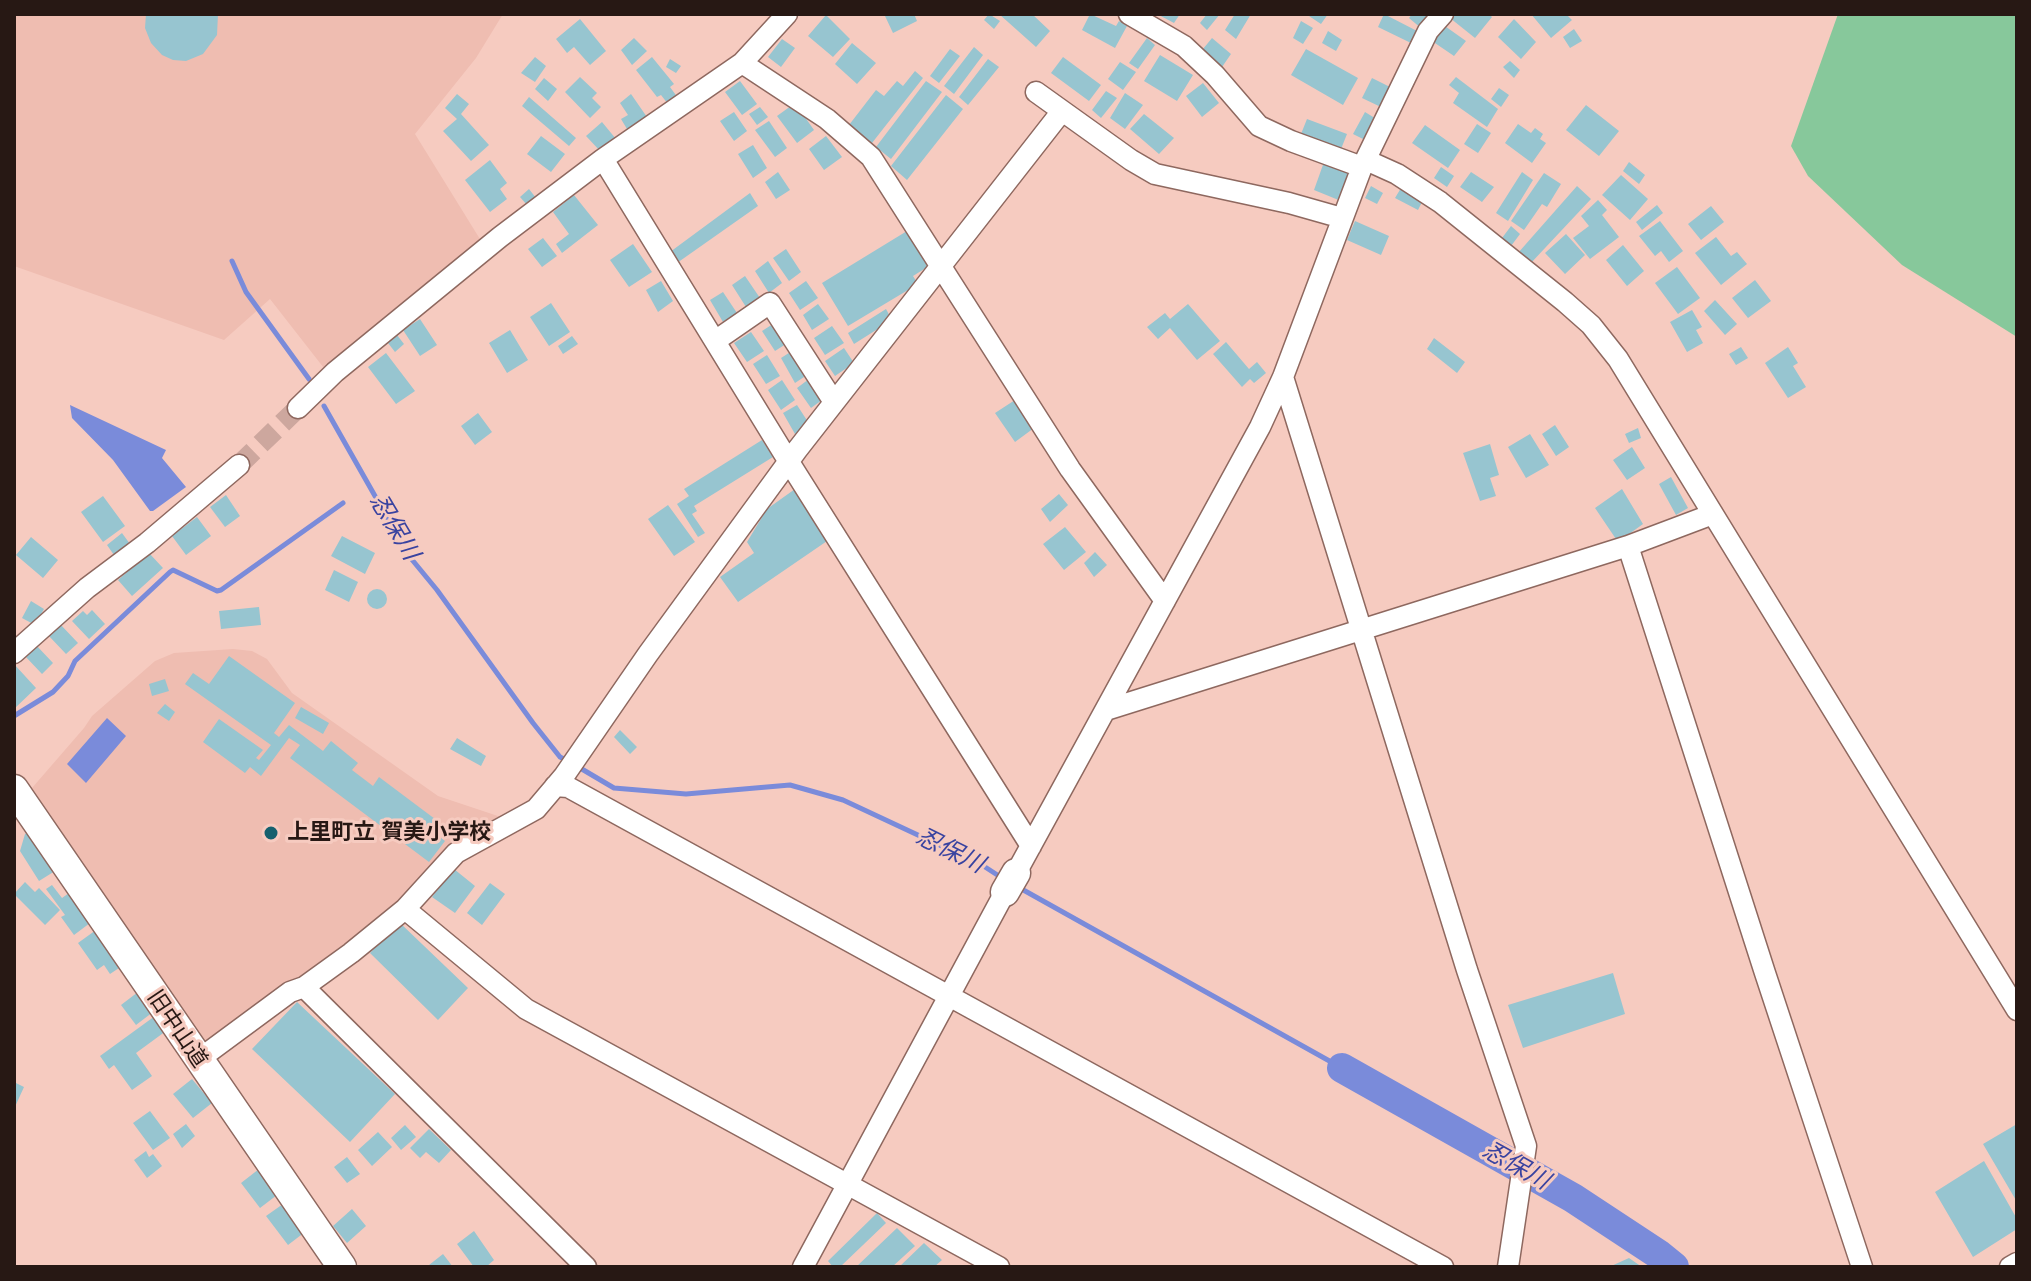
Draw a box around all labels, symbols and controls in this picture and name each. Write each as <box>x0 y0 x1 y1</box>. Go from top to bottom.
water label: 忍保川 <box>363 489 425 565</box>
place label: 上里町立 賀美小学校 <box>287 820 491 846</box>
water label: 忍保川 <box>911 822 989 880</box>
marker: 上里町立 賀美小学校 <box>262 824 280 842</box>
street label: 旧中山道 <box>141 985 213 1073</box>
water label: 忍保川 <box>1478 1136 1554 1196</box>

